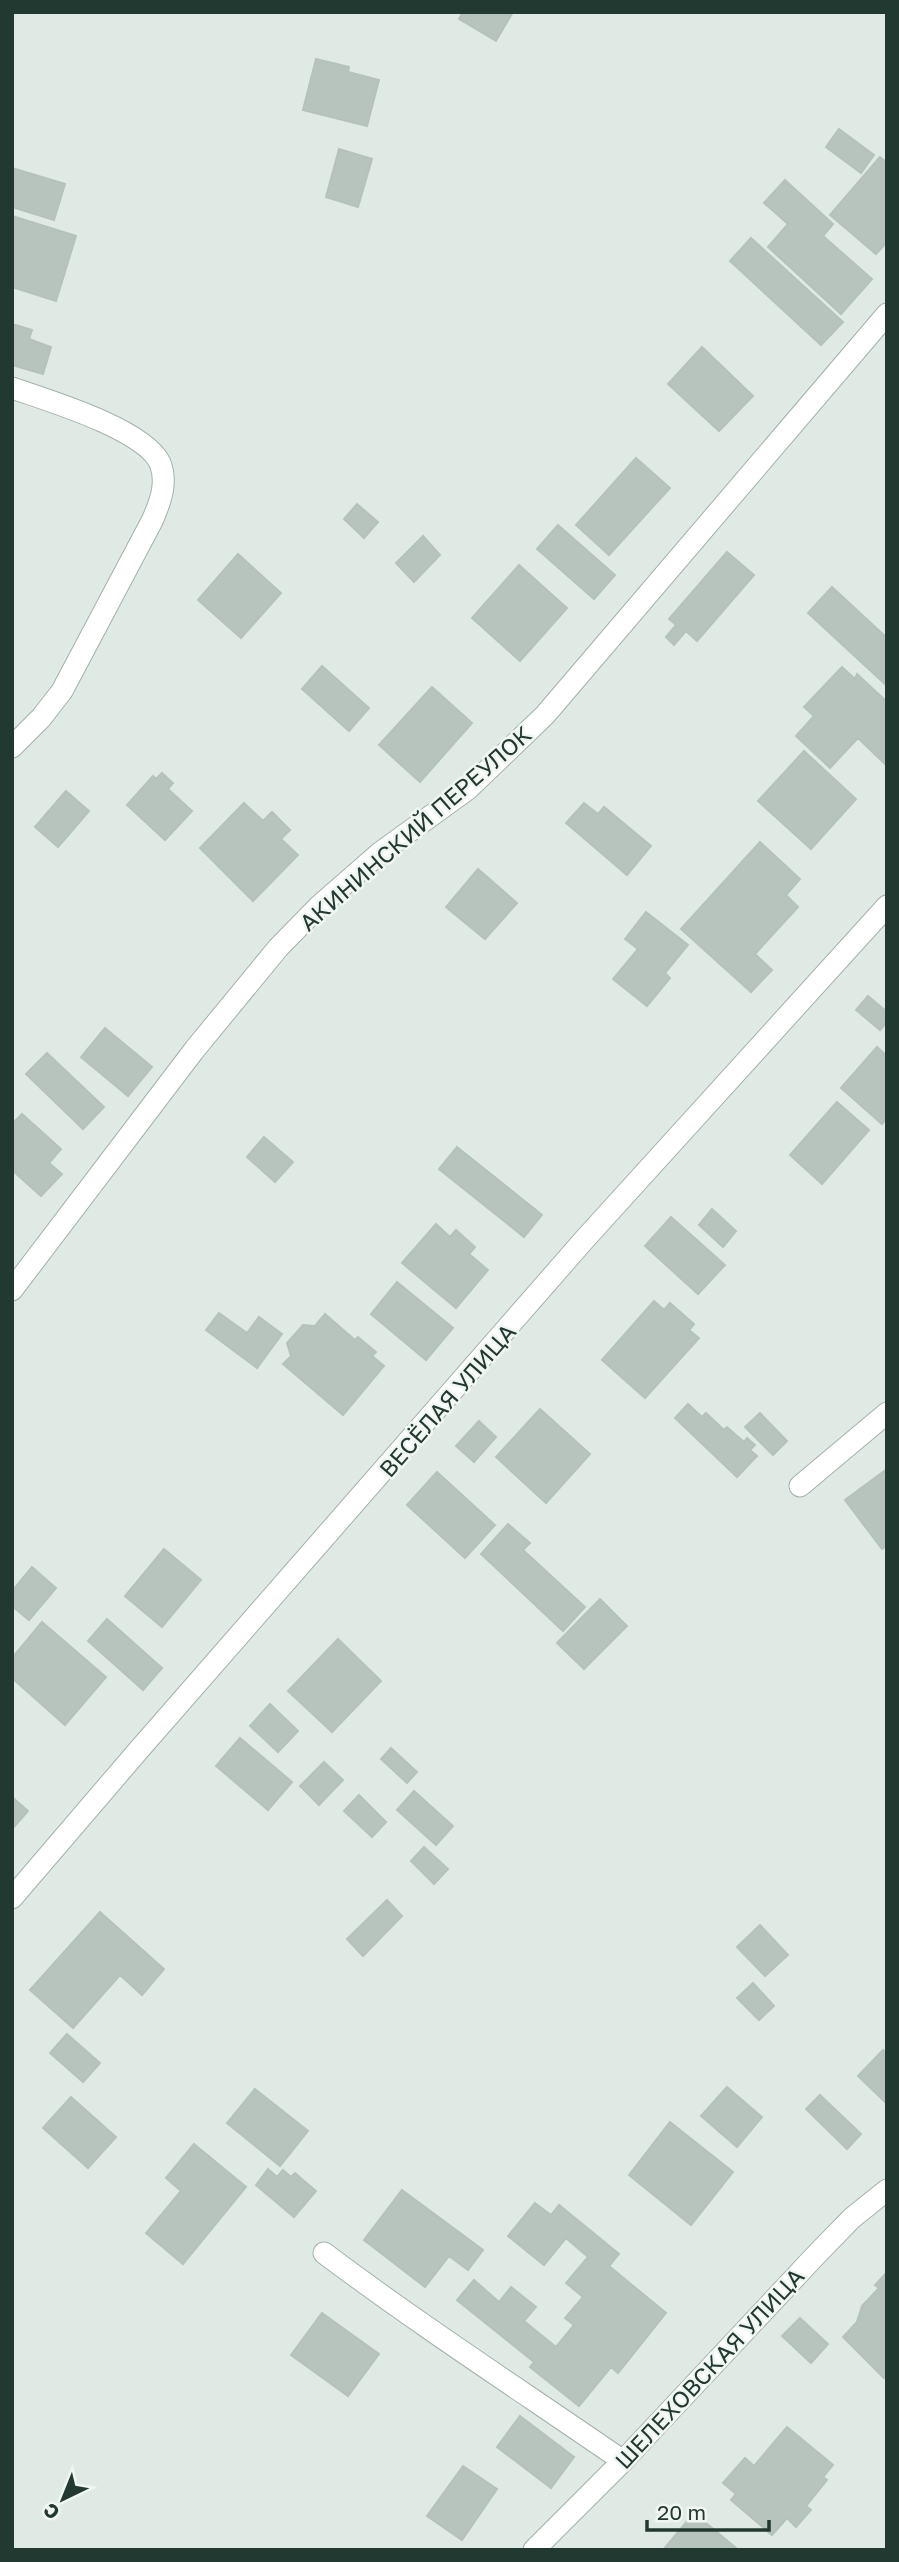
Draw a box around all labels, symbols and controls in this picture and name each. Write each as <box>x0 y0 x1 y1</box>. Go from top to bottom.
street label: АКИНИНСКИЙ ПЕРЕУЛОК <box>293 720 537 936</box>
street label: ВЕСЁЛАЯ УЛИЦА <box>373 1318 521 1482</box>
street label: ШЕЛЕХОВСКАЯ УЛИЦА <box>609 2262 809 2474</box>
north arrow <box>28 2464 98 2534</box>
scale bar <box>647 2488 769 2532</box>
text: С <box>38 2499 64 2525</box>
text: 20 m <box>657 2499 706 2525</box>

